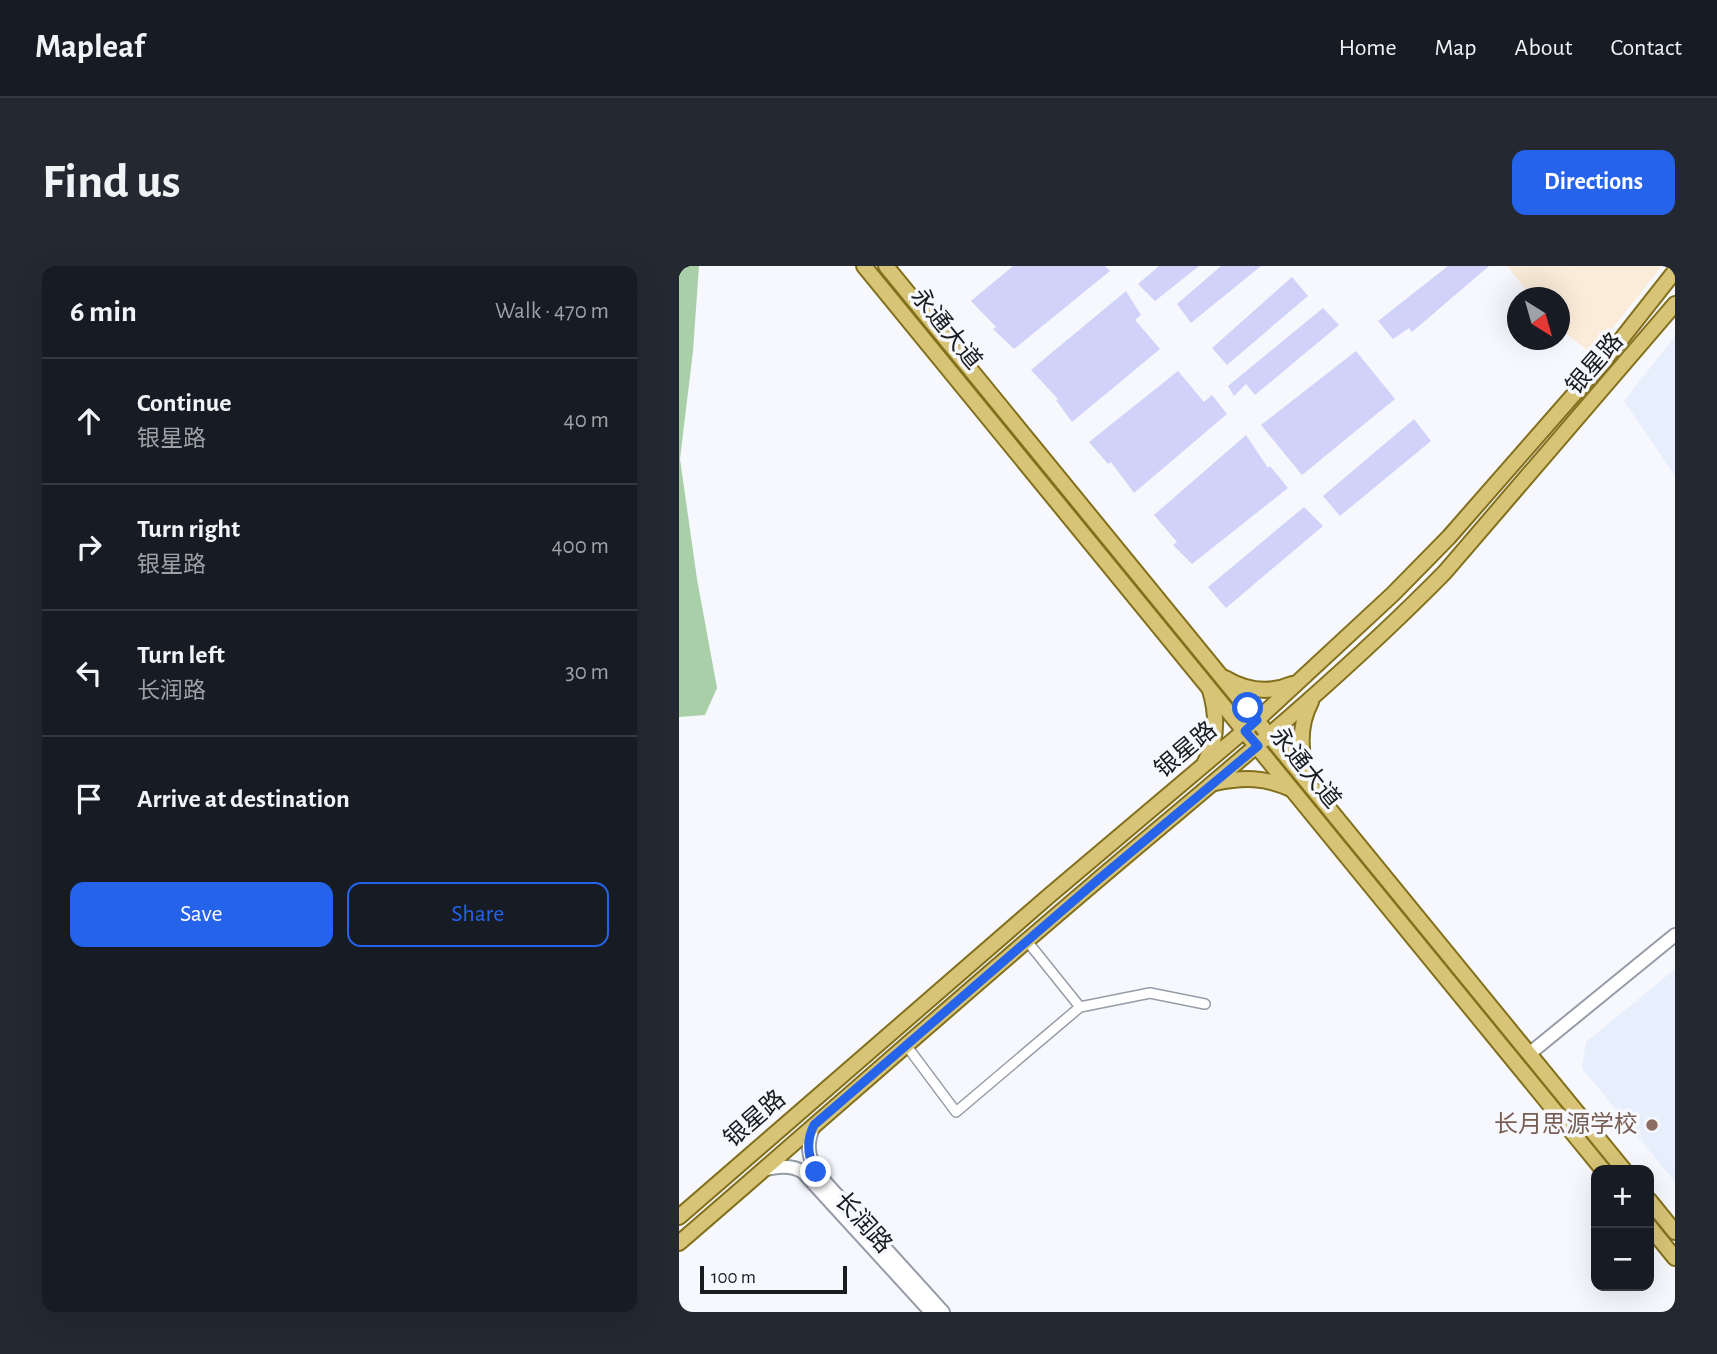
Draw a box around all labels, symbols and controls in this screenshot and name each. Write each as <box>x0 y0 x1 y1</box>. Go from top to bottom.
text: Mapleaf <box>35 31 145 64</box>
text: Home <box>1339 36 1397 60</box>
text: Map <box>1435 36 1477 60</box>
text: About <box>1515 36 1572 60</box>
text: Contact <box>1610 36 1682 60</box>
button: Directions <box>1512 150 1675 215</box>
text: Find us <box>42 158 181 207</box>
street label: 永通大道 <box>906 283 987 374</box>
north arrow <box>1507 287 1570 350</box>
text: 6 min <box>70 297 137 327</box>
text: Walk · 470 m <box>495 300 609 323</box>
street label: 银星路 <box>1561 328 1628 399</box>
text: Continue <box>137 390 232 416</box>
icon: ahead <box>70 402 108 440</box>
text: 40 m <box>564 409 609 432</box>
text: 银星路 <box>137 428 206 451</box>
text: Turn right <box>137 516 240 542</box>
icon: right <box>70 528 108 566</box>
text: 400 m <box>551 535 609 558</box>
text: 银星路 <box>137 554 206 577</box>
text: Turn left <box>137 642 225 668</box>
icon: left <box>70 654 108 692</box>
text: 30 m <box>565 661 609 684</box>
text: 长润路 <box>137 680 206 703</box>
route start <box>1232 692 1263 723</box>
street label: 银星路 <box>1149 716 1221 782</box>
street label: 永通大道 <box>1265 722 1346 813</box>
icon: arrive <box>70 780 108 818</box>
text: Arrive at destination <box>137 786 350 812</box>
button: Save <box>70 882 333 947</box>
button: Share <box>347 882 609 947</box>
street label: 银星路 <box>719 1085 790 1152</box>
place label: 长月思源学校 <box>1494 1111 1638 1137</box>
marker: 长月思源学校 <box>1644 1117 1660 1133</box>
route end <box>800 1156 831 1187</box>
map controls <box>1591 1165 1654 1291</box>
button: + <box>1591 1165 1654 1228</box>
street label: 长润路 <box>830 1187 897 1258</box>
button: − <box>1591 1228 1654 1291</box>
scale bar <box>700 1263 847 1295</box>
text: 100 m <box>711 1268 756 1287</box>

